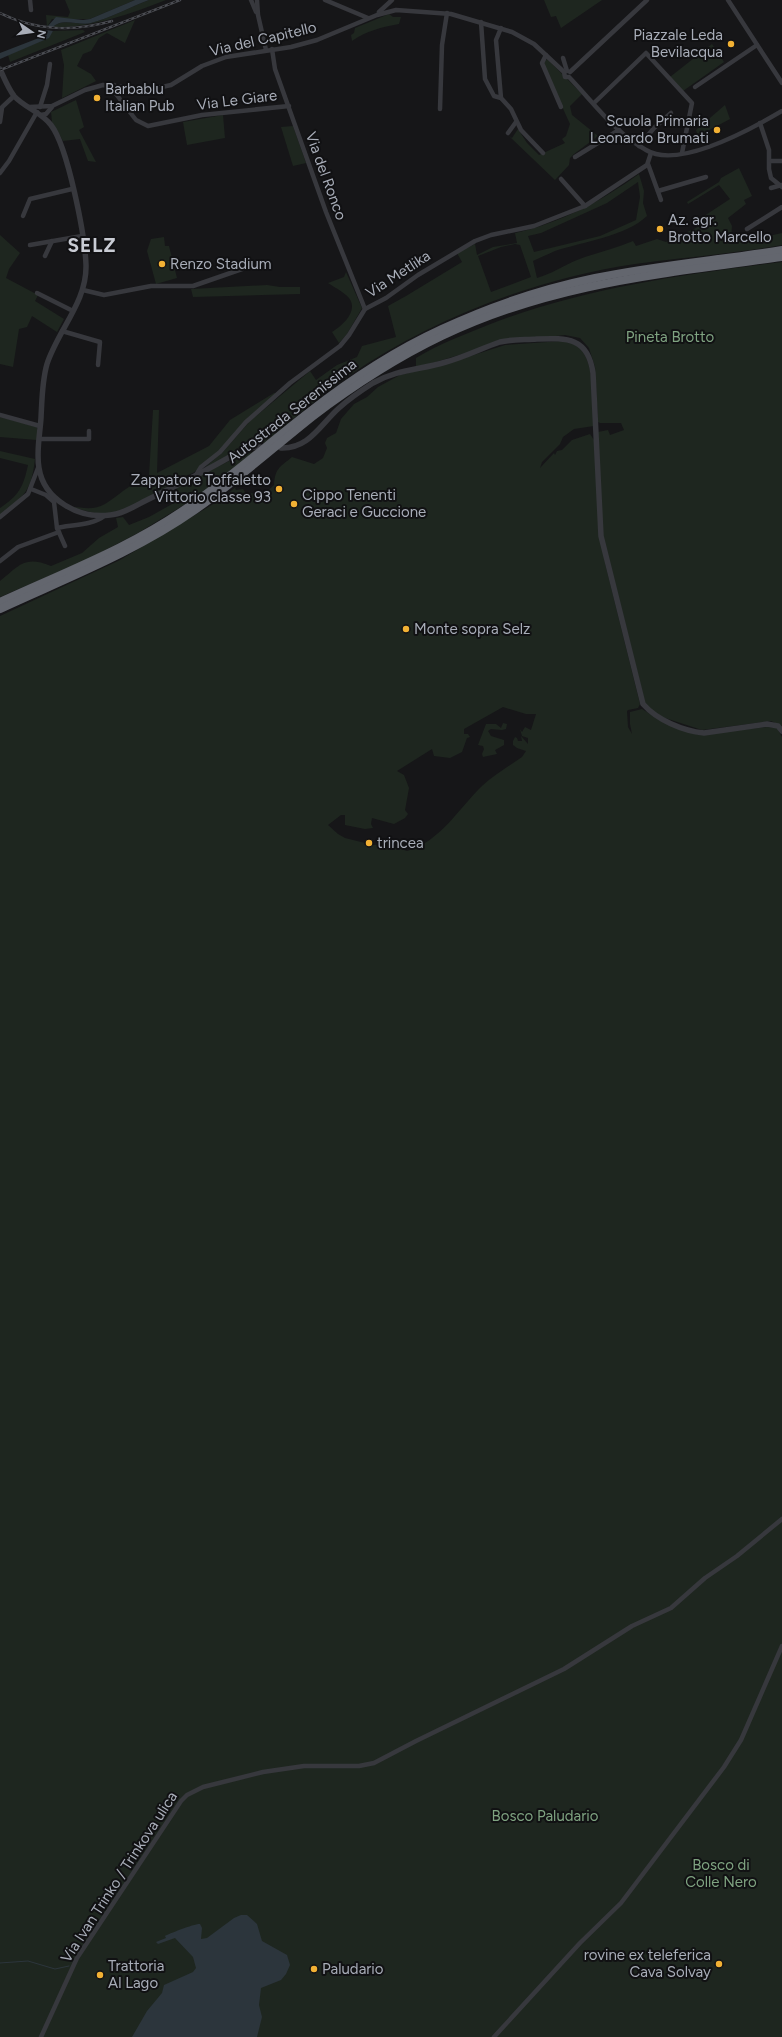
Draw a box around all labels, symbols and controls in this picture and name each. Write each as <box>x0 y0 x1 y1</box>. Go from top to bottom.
north arrow <box>12 12 52 52</box>
street label: Via del Capitello <box>208 18 318 60</box>
place label: Piazzale Leda Bevilacqua <box>633 26 723 61</box>
text: N <box>34 29 49 40</box>
marker: Piazzale Leda Bevilacqua <box>726 39 736 49</box>
place label: Barbablu Italian Pub <box>105 80 175 115</box>
street label: Via Le Giare <box>196 86 278 114</box>
marker: Barbablu Italian Pub <box>92 93 102 103</box>
place label: Scuola Primaria Leonardo Brumati <box>590 112 709 147</box>
marker: Scuola Primaria Leonardo Brumati <box>712 125 722 135</box>
street label: Via del Ronco <box>302 129 350 223</box>
place label: Az. agr. Brotto Marcello <box>668 211 772 246</box>
marker: Az. agr. Brotto Marcello <box>655 224 665 234</box>
district label: SELZ <box>68 234 116 257</box>
street label: Via Metlika <box>362 246 434 302</box>
place label: Renzo Stadium <box>170 255 272 273</box>
marker: Renzo Stadium <box>157 259 167 269</box>
park label: Pineta Brotto <box>626 328 715 346</box>
street label: Autostrada Serenissima <box>224 355 360 467</box>
place label: Zappatore Toffaletto Vittorio classe 93 <box>131 471 271 506</box>
marker: Zappatore Toffaletto Vittorio classe 93 <box>274 484 284 494</box>
place label: Cippo Tenenti Geraci e Guccione <box>302 486 426 521</box>
marker: Cippo Tenenti Geraci e Guccione <box>289 499 299 509</box>
place label: Monte sopra Selz <box>414 620 530 638</box>
marker: Monte sopra Selz <box>401 624 411 634</box>
place label: trincea <box>377 834 424 852</box>
marker: trincea <box>364 838 374 848</box>
street label: Via Ivan Trinko / Trinkova ulica <box>57 1788 181 1966</box>
park label: Bosco Paludario <box>492 1807 599 1825</box>
park label: Bosco di Colle Nero <box>685 1856 757 1891</box>
place label: rovine ex teleferica Cava Solvay <box>584 1946 711 1981</box>
place label: Trattoria Al Lago <box>108 1957 165 1992</box>
marker: rovine ex teleferica Cava Solvay <box>714 1959 724 1969</box>
place label: Paludario <box>322 1960 384 1978</box>
marker: Paludario <box>309 1964 319 1974</box>
marker: Trattoria Al Lago <box>95 1970 105 1980</box>

